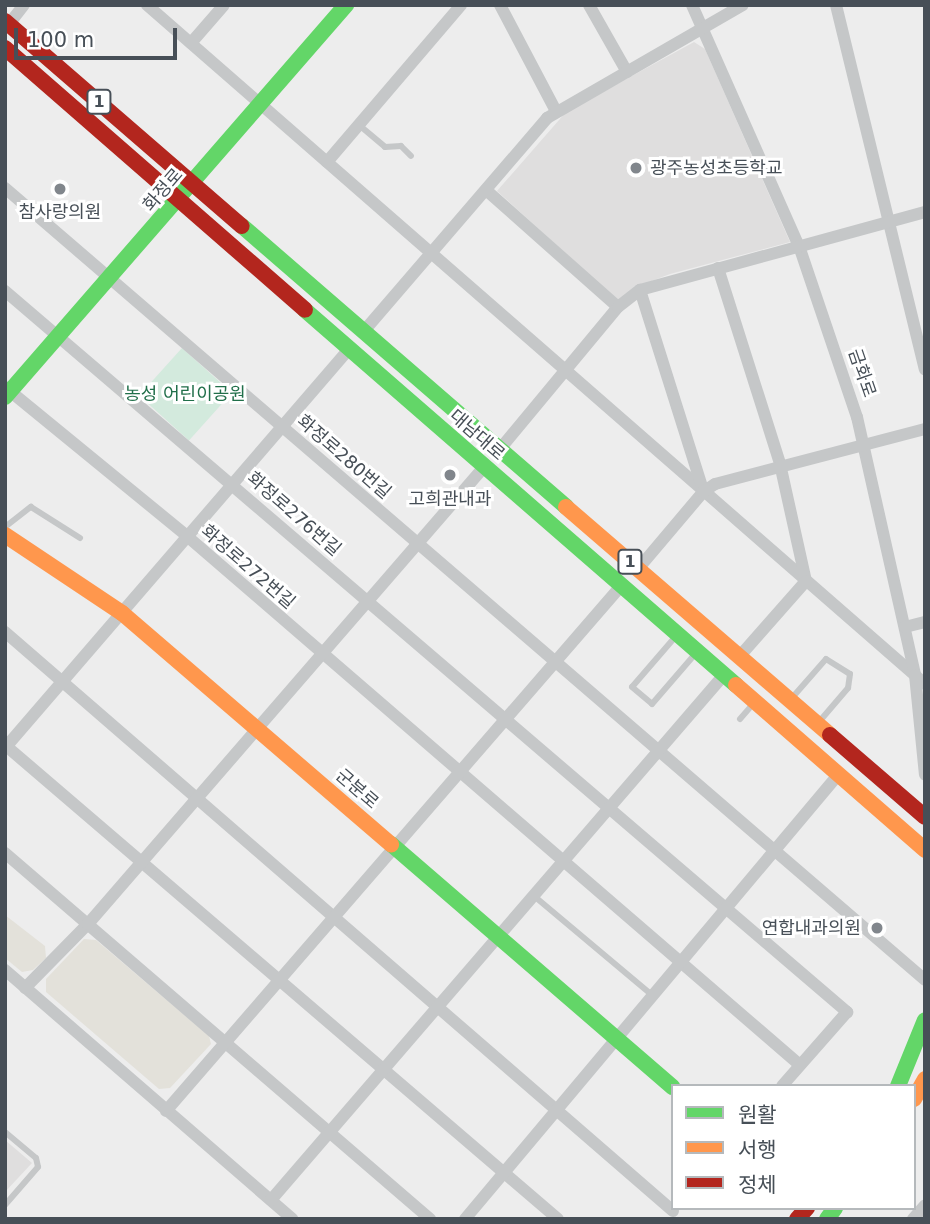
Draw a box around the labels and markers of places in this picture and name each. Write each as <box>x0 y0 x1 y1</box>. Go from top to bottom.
place label: 광주농성초등학교 <box>650 157 782 179</box>
marker: 광주농성초등학교 <box>628 160 644 176</box>
marker: 참사랑의원 <box>50 179 70 199</box>
place label: 참사랑의원 <box>19 201 101 223</box>
marker: 고희관내과 <box>440 465 460 485</box>
place label: 고희관내과 <box>409 488 491 510</box>
place label: 연합내과의원 <box>762 917 861 939</box>
marker: 연합내과의원 <box>867 918 887 938</box>

